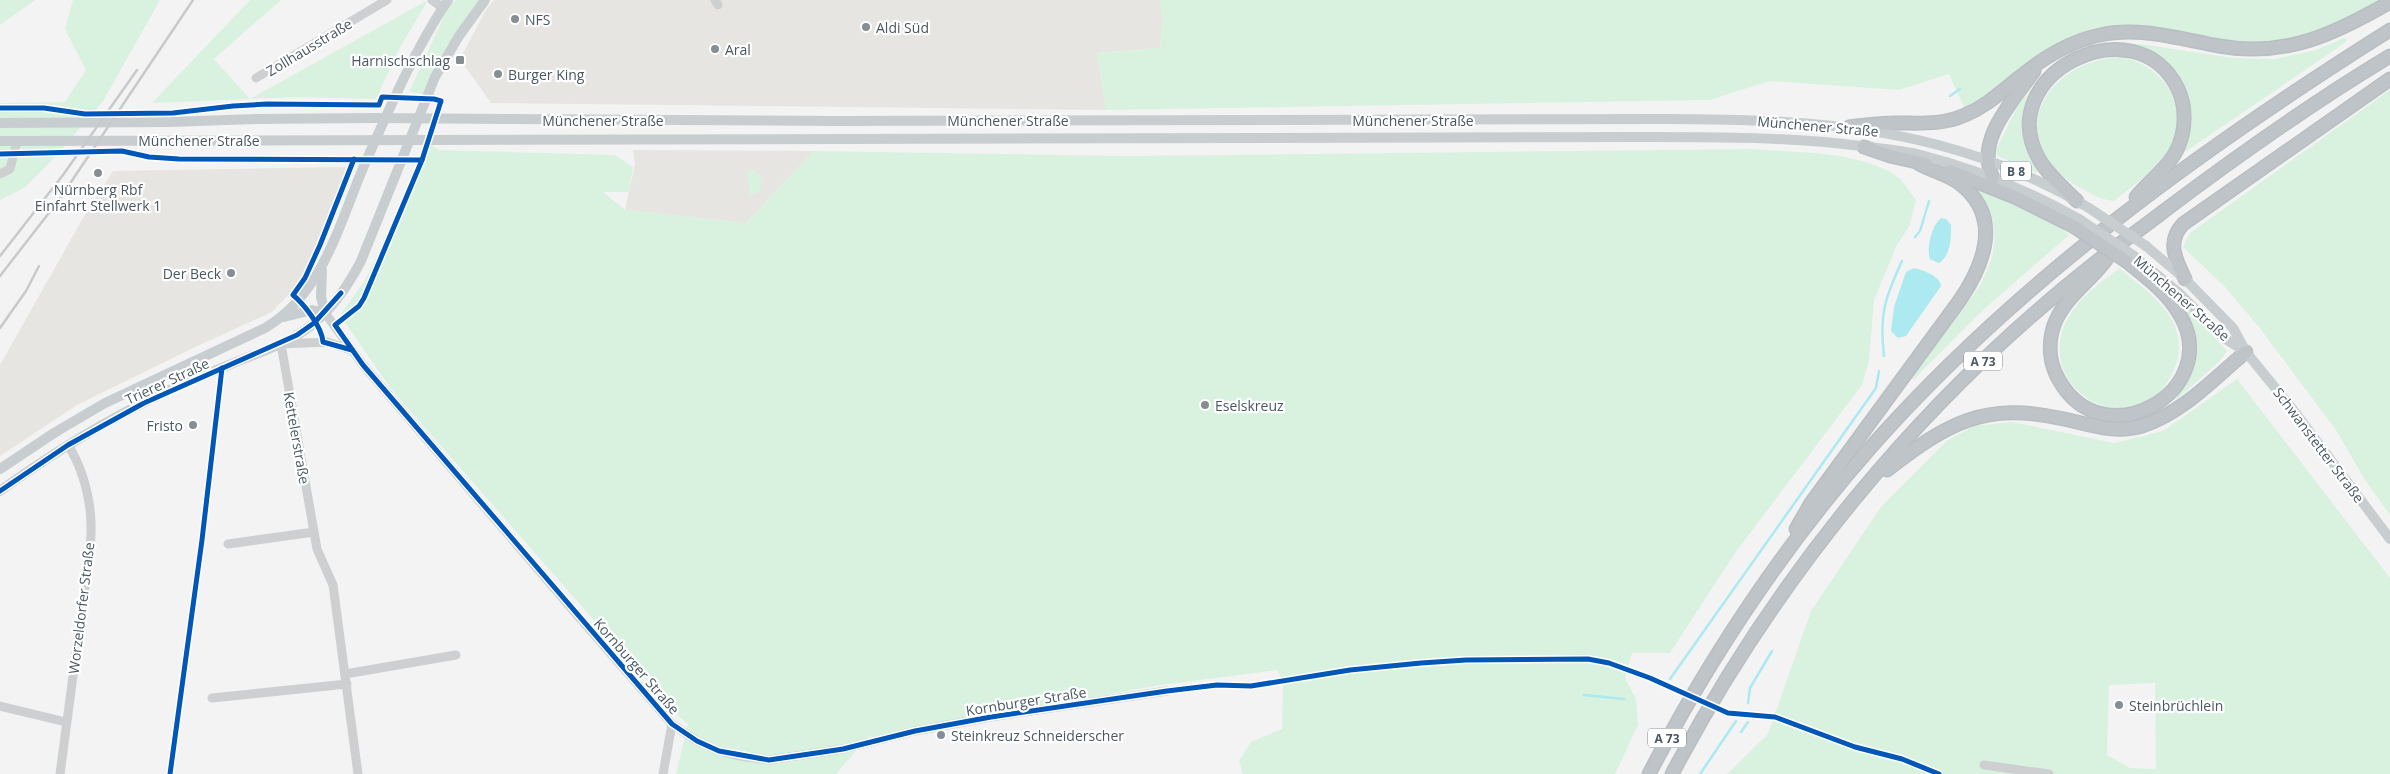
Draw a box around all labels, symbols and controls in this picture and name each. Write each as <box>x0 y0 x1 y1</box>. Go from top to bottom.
place label: NFS <box>525 10 550 29</box>
marker: NFS <box>509 13 521 25</box>
street label: Zollhausstraße <box>263 14 356 80</box>
place label: Aldi Süd <box>876 18 929 37</box>
marker: Aldi Süd <box>860 21 872 33</box>
place label: Aral <box>725 40 751 59</box>
marker: Aral <box>709 43 721 55</box>
place label: Harnischschlag <box>351 51 450 70</box>
marker: Harnischschlag <box>454 54 466 66</box>
place label: Burger King <box>508 65 585 84</box>
marker: Burger King <box>492 68 504 80</box>
street label: Münchener Straße <box>542 111 664 130</box>
street label: Münchener Straße <box>947 111 1069 130</box>
street label: Münchener Straße <box>1352 111 1474 130</box>
street label: Münchener Straße <box>1757 111 1879 141</box>
street label: Münchener Straße <box>138 131 260 150</box>
road number: B 8 <box>2001 162 2031 180</box>
marker: Nürnberg Rbf Einfahrt Stellwerk 1 <box>92 167 104 179</box>
place label: Nürnberg Rbf Einfahrt Stellwerk 1 <box>35 180 161 215</box>
street label: Münchener Straße <box>2130 251 2234 345</box>
place label: Der Beck <box>163 264 222 283</box>
marker: Der Beck <box>225 267 237 279</box>
road number: A 73 <box>1964 352 2002 371</box>
street label: Trierer Straße <box>122 353 212 409</box>
street label: Schwanstetter Straße <box>2269 384 2369 507</box>
street label: Kettelerstraße <box>280 390 314 486</box>
place label: Eselskreuz <box>1215 396 1284 415</box>
marker: Eselskreuz <box>1199 399 1211 411</box>
place label: Fristo <box>146 416 183 435</box>
marker: Fristo <box>187 419 199 431</box>
street label: Worzeldorfer Straße <box>64 541 99 675</box>
street label: Kornburger Straße <box>590 614 684 718</box>
street label: Kornburger Straße <box>964 682 1088 720</box>
place label: Steinbrüchlein <box>2129 696 2223 715</box>
marker: Steinbrüchlein <box>2113 699 2125 711</box>
place label: Steinkreuz Schneiderscher <box>951 726 1124 745</box>
road number: A 73 <box>1648 728 1686 748</box>
marker: Steinkreuz Schneiderscher <box>935 729 947 741</box>

